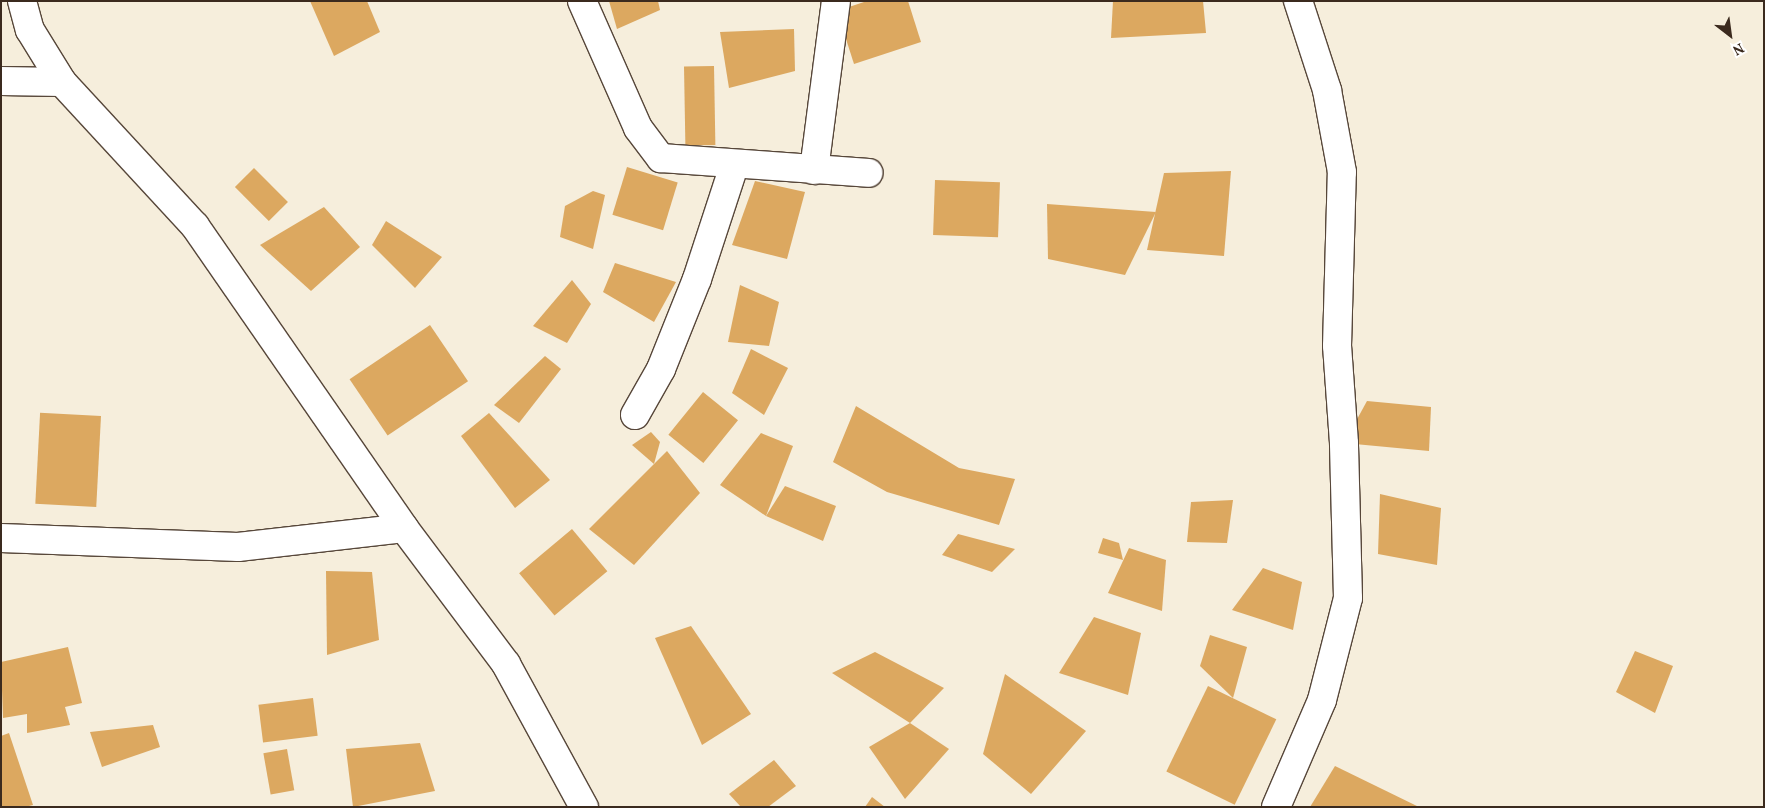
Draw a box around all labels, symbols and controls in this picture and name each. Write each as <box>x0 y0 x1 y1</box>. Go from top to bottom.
north arrow <box>1705 10 1755 60</box>
text: N <box>1729 38 1747 59</box>

